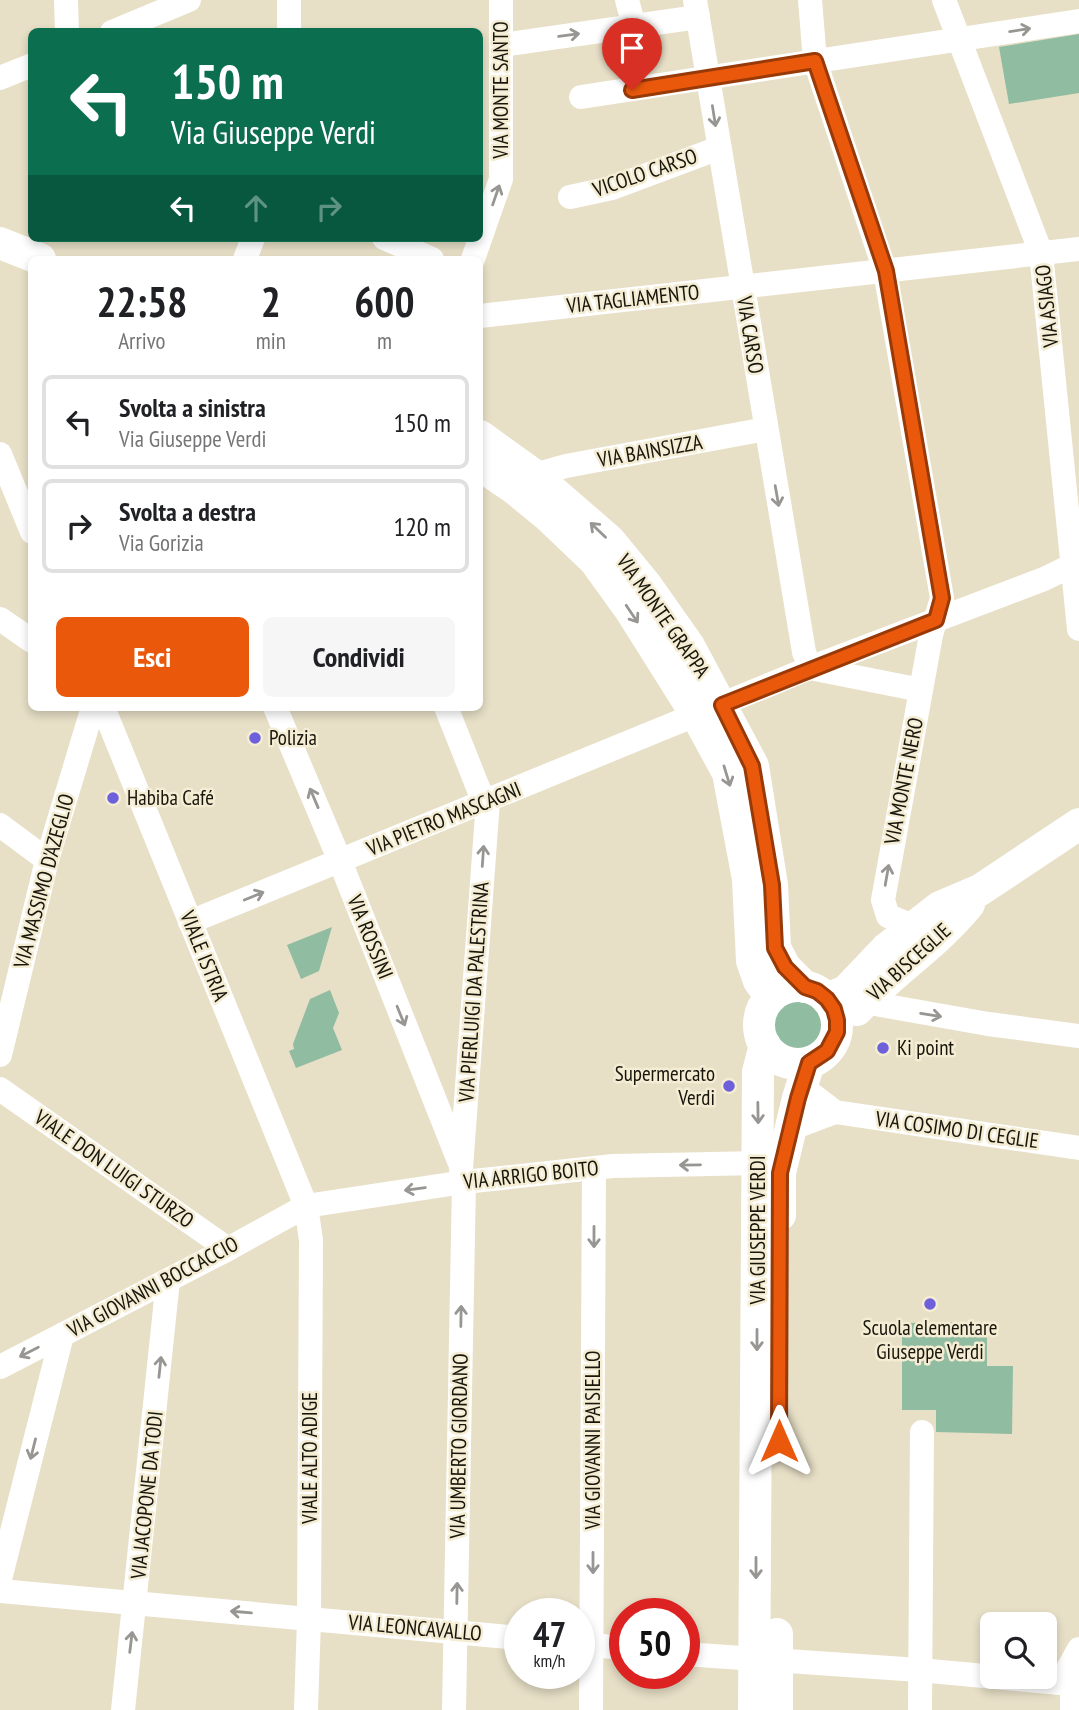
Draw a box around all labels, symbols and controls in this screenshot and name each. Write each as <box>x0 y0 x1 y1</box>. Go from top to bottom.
pin <box>602 18 662 90</box>
street label: VIA MONTE SANTO <box>487 21 514 160</box>
one-way arrow <box>1008 23 1030 36</box>
one-way arrow <box>557 29 580 42</box>
icon: arrive <box>613 29 651 67</box>
text: 150 m <box>171 49 284 113</box>
icon: left <box>56 56 147 147</box>
one-way arrow <box>708 104 721 127</box>
text: Via Giuseppe Verdi <box>171 111 376 153</box>
street label: VICOLO CARSO <box>588 142 700 203</box>
one-way arrow <box>491 184 503 206</box>
icon: left <box>164 189 202 227</box>
icon: ahead <box>237 189 275 227</box>
icon: right <box>310 189 348 227</box>
street label: VIA ASIAGO <box>1029 263 1064 350</box>
text: 22:58 <box>96 274 187 329</box>
text: 2 <box>261 274 281 329</box>
text: 600 <box>354 274 415 329</box>
street label: VIA TAGLIAMENTO <box>564 278 701 319</box>
street label: VIA CARSO <box>731 293 770 376</box>
text: Arrivo <box>118 326 166 355</box>
text: min <box>256 326 286 355</box>
text: m <box>377 326 392 355</box>
text: Svolta a sinistra <box>119 391 266 424</box>
icon: left <box>60 403 98 441</box>
text: 150 m <box>393 406 451 439</box>
text: Via Giuseppe Verdi <box>119 424 266 453</box>
street label: VIA BAINSIZZA <box>594 428 704 473</box>
one-way arrow <box>771 485 784 507</box>
text: Svolta a destra <box>119 495 256 528</box>
icon: right <box>60 507 98 545</box>
text: 120 m <box>393 510 451 543</box>
one-way arrow <box>589 522 607 538</box>
text: Via Gorizia <box>119 528 204 557</box>
street label: VIA MONTE GRAPPA <box>610 548 716 683</box>
one-way arrow <box>626 603 640 623</box>
button: Esci <box>56 617 249 697</box>
button: Condividi <box>263 617 455 697</box>
street label: VIA MONTE NERO <box>878 715 929 848</box>
place label: Polizia <box>269 724 317 751</box>
marker: Polizia <box>247 730 263 746</box>
one-way arrow <box>722 765 735 787</box>
street label: VIA PIETRO MASCAGNI <box>362 775 525 862</box>
place label: Habiba Café <box>127 784 214 811</box>
one-way arrow <box>307 788 320 810</box>
marker: Habiba Café <box>105 790 121 806</box>
street label: VIA MASSIMO D'AZEGLIO <box>7 791 80 972</box>
one-way arrow <box>477 844 490 867</box>
one-way arrow <box>881 864 894 887</box>
street label: VIA PIERLUIGI DA PALESTRINA <box>452 881 495 1104</box>
one-way arrow <box>242 889 264 902</box>
street label: VIA ROSSINI <box>341 890 400 983</box>
street label: VIALE ISTRIA <box>174 906 235 1005</box>
street label: VIA BISCEGLIE <box>860 917 956 1007</box>
one-way arrow <box>396 1004 409 1026</box>
one-way arrow <box>919 1009 942 1022</box>
place label: Ki point <box>897 1034 954 1061</box>
marker: Ki point <box>875 1040 891 1056</box>
place label: Supermercato Verdi <box>615 1060 715 1111</box>
marker: Supermercato Verdi <box>721 1078 737 1094</box>
one-way arrow <box>751 1101 765 1124</box>
street label: VIALE DON LUIGI STURZO <box>28 1103 199 1234</box>
street label: VIA COSIMO DI CEGLIE <box>873 1105 1040 1154</box>
street label: VIA ARRIGO BOITO <box>461 1154 600 1195</box>
street label: VIA GIUSEPPE VERDI <box>744 1155 771 1306</box>
one-way arrow <box>679 1158 702 1172</box>
one-way arrow <box>404 1183 427 1196</box>
one-way arrow <box>587 1226 601 1249</box>
street label: VIA GIOVANNI BOCCACCIO <box>62 1230 243 1343</box>
marker: Scuola elementare Giuseppe Verdi <box>922 1296 938 1312</box>
one-way arrow <box>455 1305 468 1328</box>
place label: Scuola elementare Giuseppe Verdi <box>863 1314 997 1365</box>
one-way arrow <box>751 1328 764 1351</box>
one-way arrow <box>19 1346 40 1360</box>
street label: VIA GIOVANNI PAISIELLO <box>579 1350 606 1531</box>
street label: VIA UMBERTO GIORDANO <box>443 1353 474 1540</box>
one-way arrow <box>153 1356 166 1379</box>
street label: VIALE ALTO ADIGE <box>296 1392 323 1525</box>
position arrow <box>742 1404 816 1478</box>
street label: VIA JACOPONE DA TODI <box>124 1410 169 1581</box>
one-way arrow <box>26 1437 39 1460</box>
one-way arrow <box>586 1551 600 1574</box>
one-way arrow <box>749 1556 763 1579</box>
one-way arrow <box>450 1582 464 1605</box>
speed limit sign: 50 <box>609 1598 700 1689</box>
one-way arrow <box>231 1606 253 1619</box>
street label: VIA LEONCAVALLO <box>346 1608 483 1647</box>
text: 47 <box>533 1611 566 1657</box>
map controls <box>980 1612 1057 1689</box>
button: search <box>980 1612 1057 1689</box>
one-way arrow <box>124 1631 137 1654</box>
text: km/h <box>534 1649 565 1672</box>

